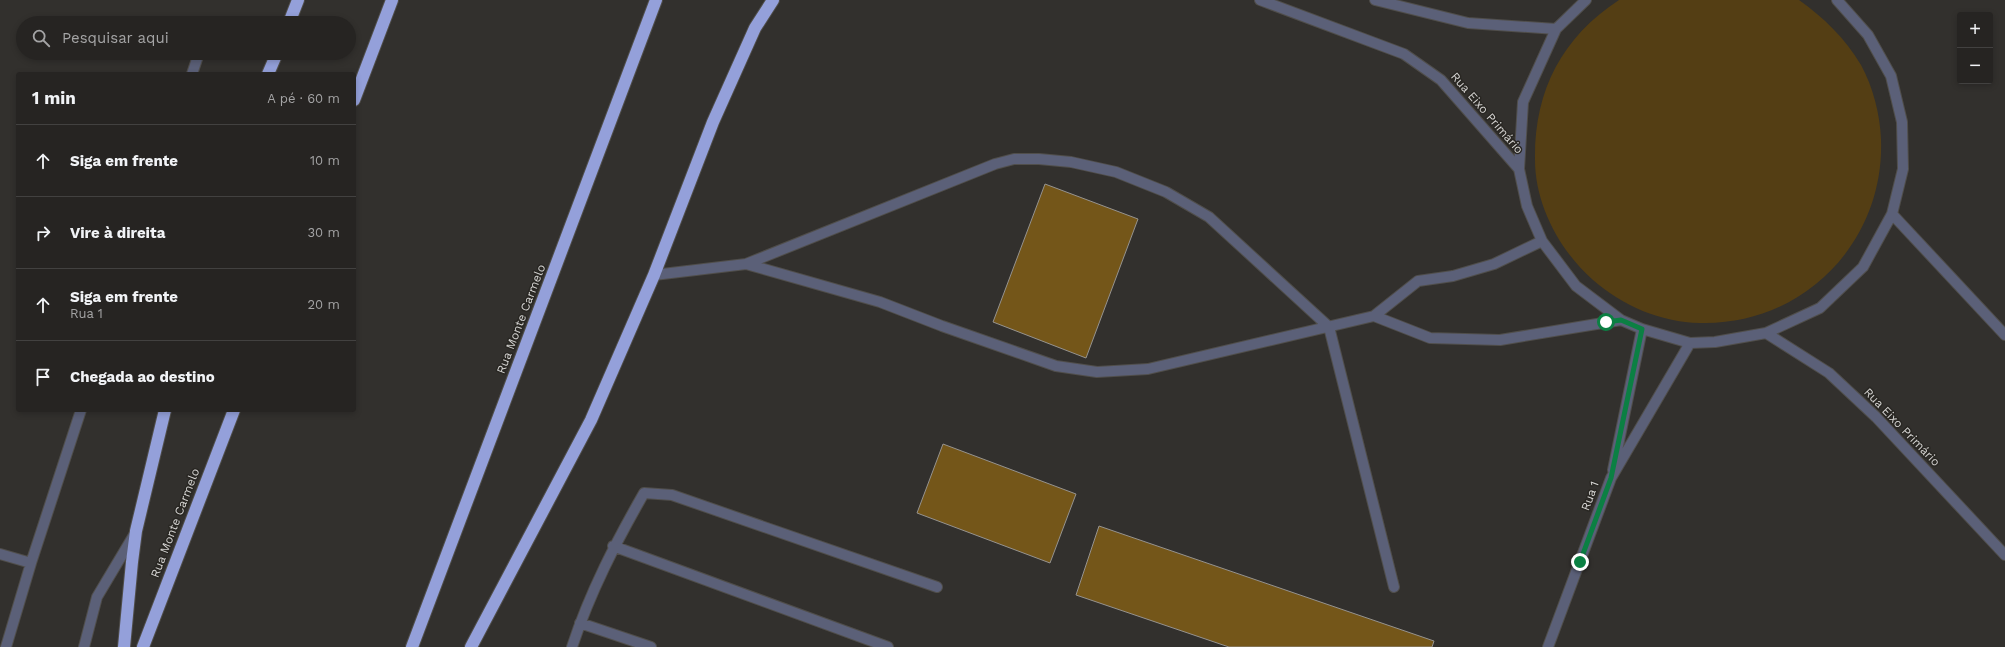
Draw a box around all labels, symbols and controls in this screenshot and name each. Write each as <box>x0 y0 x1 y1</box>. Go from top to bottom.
map controls <box>1957 12 1993 84</box>
button: + <box>1957 12 1993 48</box>
search box <box>16 16 356 60</box>
icon: search <box>30 27 52 49</box>
text: Pesquisar aqui <box>62 29 169 47</box>
button: − <box>1957 48 1993 84</box>
street label: Rua Eixo Primário <box>1448 70 1526 156</box>
text: 1 min <box>32 88 76 108</box>
text: A pé · 60 m <box>267 91 340 106</box>
icon: ahead <box>32 150 54 172</box>
text: Siga em frente <box>70 152 178 170</box>
text: 10 m <box>310 153 340 168</box>
icon: right <box>32 222 54 244</box>
text: Vire à direita <box>70 224 165 242</box>
text: 30 m <box>308 225 340 240</box>
street label: Rua Monte Carmelo <box>494 262 548 376</box>
text: Siga em frente <box>70 288 178 306</box>
icon: ahead <box>32 294 54 316</box>
text: 20 m <box>308 297 340 312</box>
text: Rua 1 <box>70 306 103 321</box>
route start <box>1597 313 1615 331</box>
icon: arrive <box>32 366 54 388</box>
text: Chegada ao destino <box>70 368 215 386</box>
street label: Rua Eixo Primário <box>1861 385 1943 469</box>
street label: Rua Monte Carmelo <box>148 466 202 580</box>
street label: Rua 1 <box>1578 479 1602 513</box>
route end <box>1571 553 1589 571</box>

